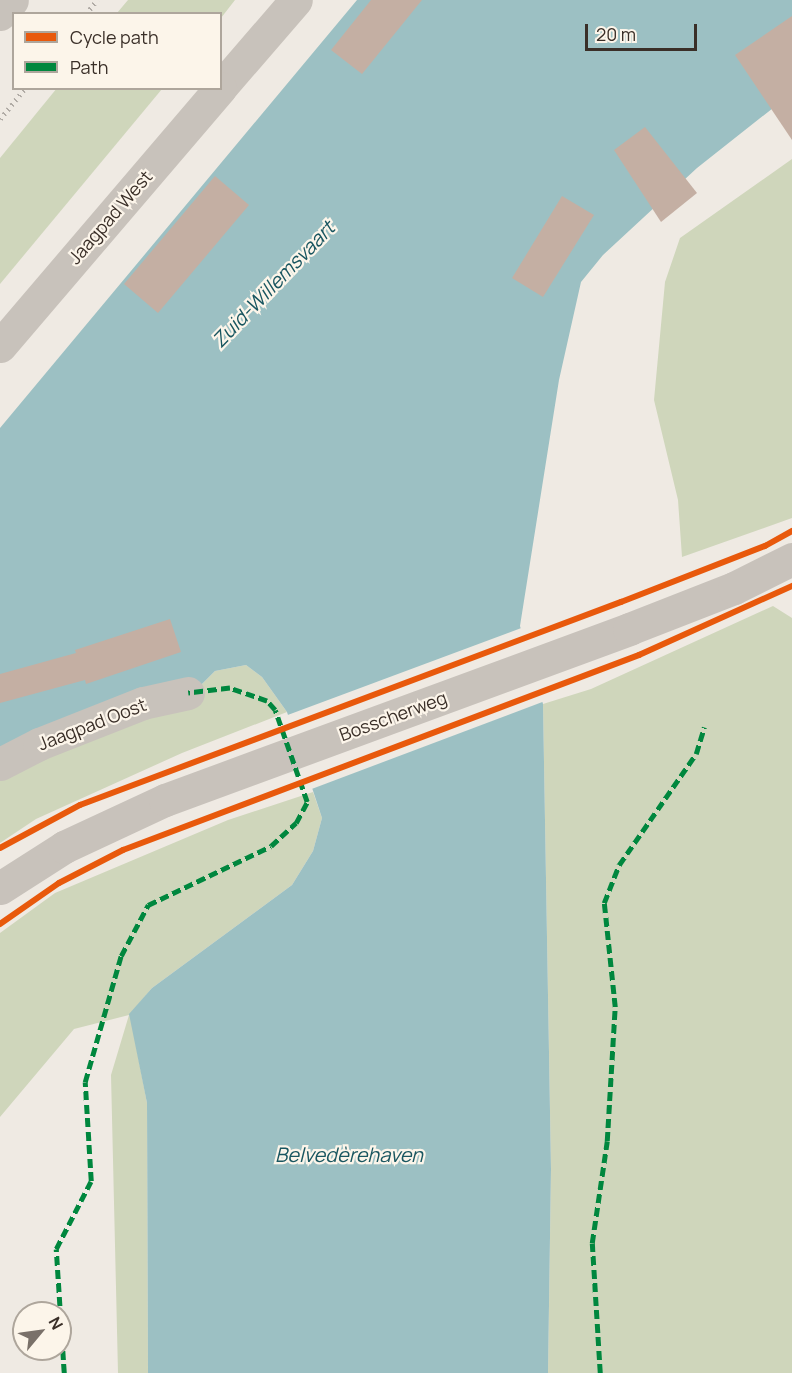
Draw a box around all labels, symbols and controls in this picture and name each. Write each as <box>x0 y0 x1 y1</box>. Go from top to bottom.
legend <box>12 12 222 90</box>
scale bar <box>588 12 700 50</box>
text: 20 m <box>596 22 636 46</box>
text: Cycle path <box>70 25 159 49</box>
text: Path <box>70 55 108 79</box>
street label: Jaagpad West <box>64 166 156 268</box>
water label: Zuid-Willemsvaart <box>207 216 339 352</box>
street label: Bosscherweg <box>336 687 450 745</box>
street label: Jaagpad Oost <box>35 693 149 755</box>
water label: Belvedèrehaven <box>275 1142 423 1166</box>
north arrow <box>12 1301 72 1361</box>
text: N <box>44 1313 68 1334</box>

